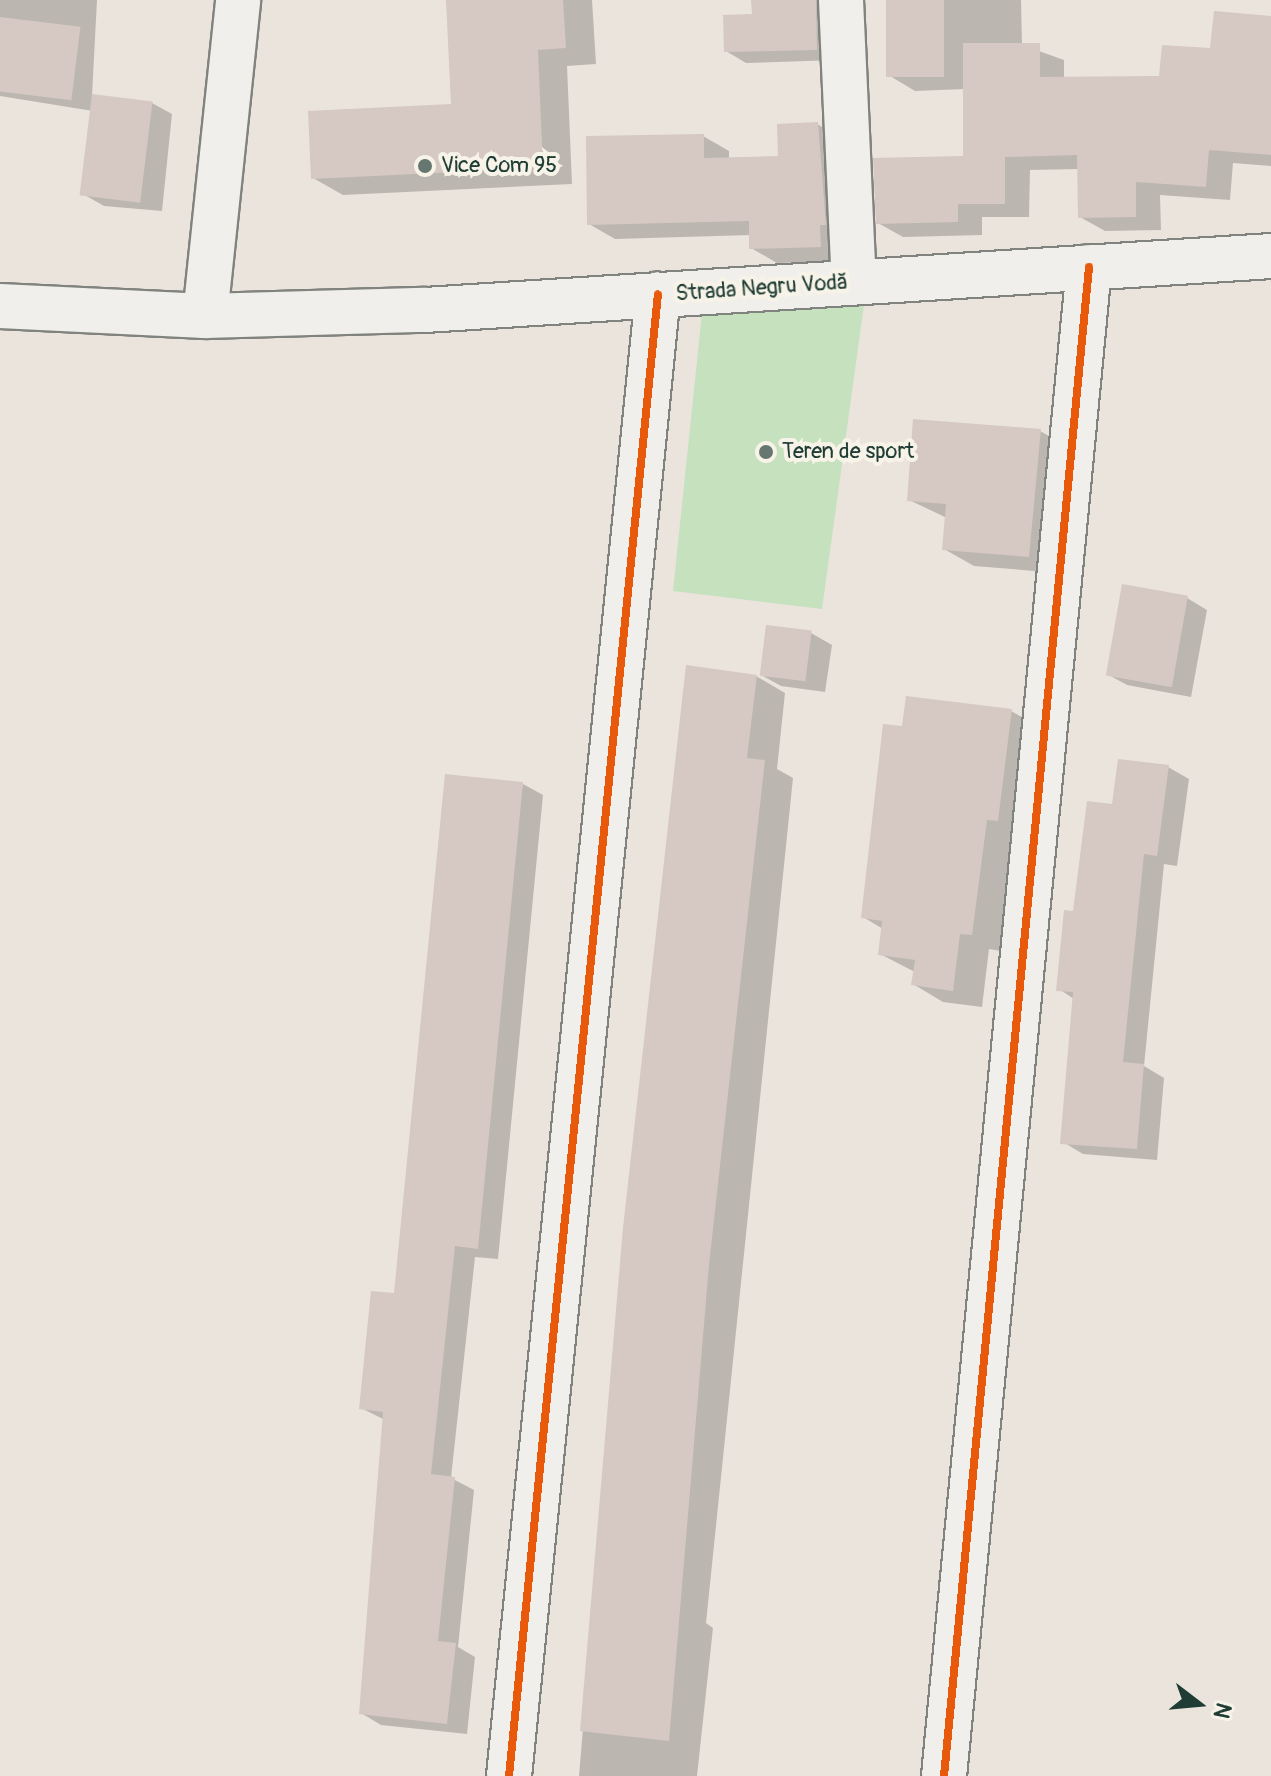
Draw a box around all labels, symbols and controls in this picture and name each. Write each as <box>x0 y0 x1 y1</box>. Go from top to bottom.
place label: Vice Com 95 <box>441 153 557 179</box>
marker: Vice Com 95 <box>416 157 434 175</box>
street label: Strada Negru Vodă <box>675 269 849 307</box>
place label: Teren de sport <box>782 439 914 465</box>
marker: Teren de sport <box>757 443 775 461</box>
north arrow <box>1159 1664 1239 1744</box>
text: N <box>1207 1700 1238 1722</box>

